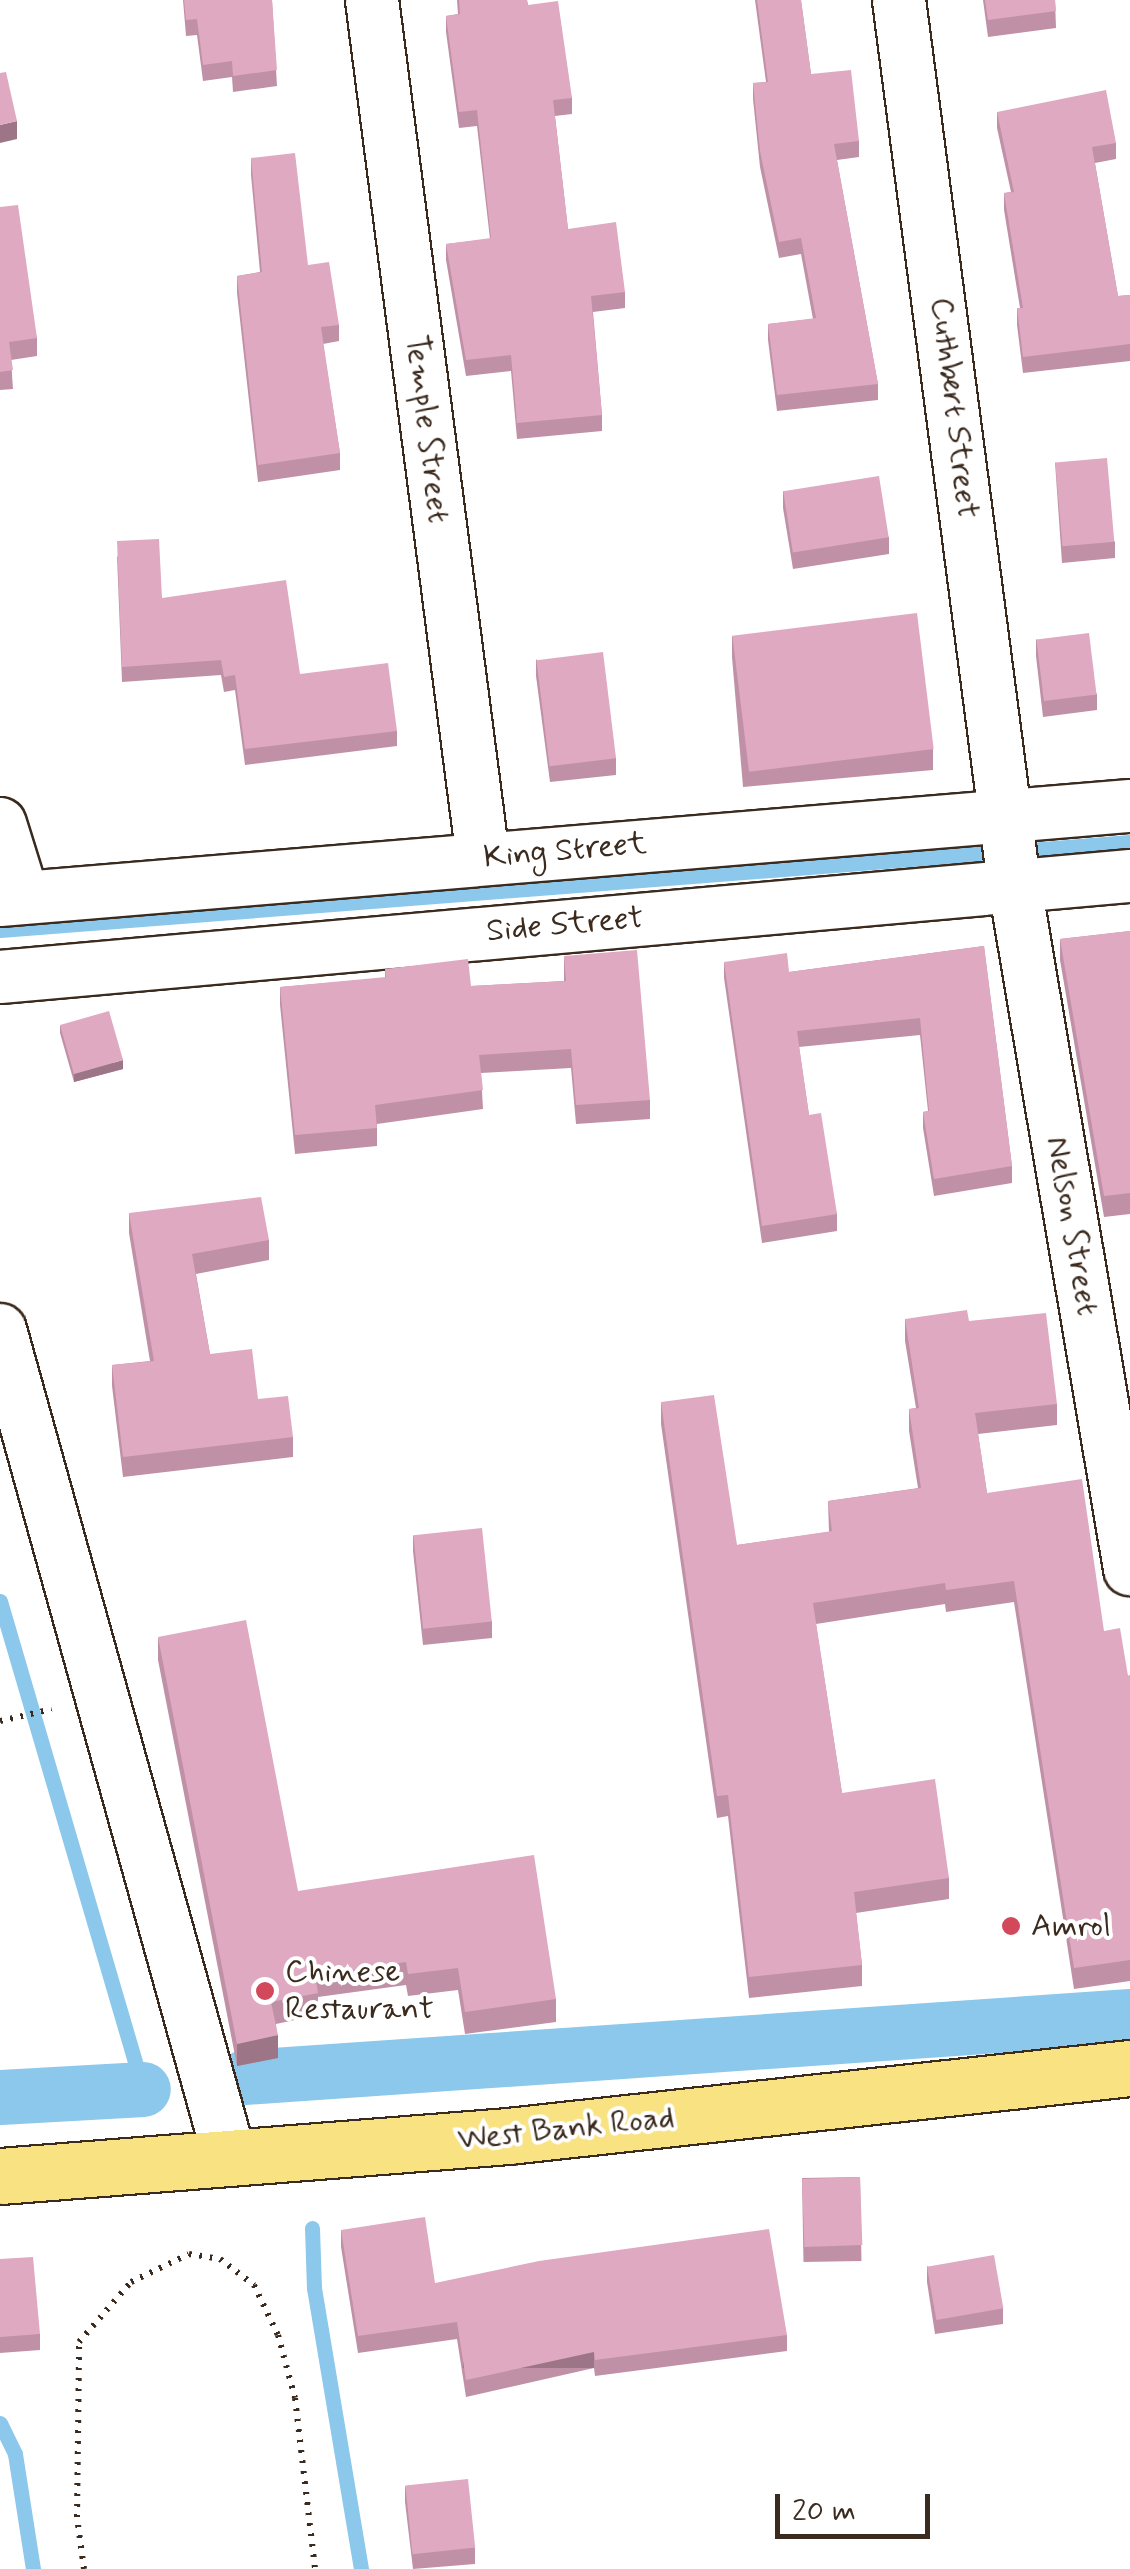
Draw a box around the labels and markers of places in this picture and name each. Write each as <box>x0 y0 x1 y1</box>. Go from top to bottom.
place label: Amrol <box>1031 1907 1111 1945</box>
marker: Amrol <box>1000 1915 1022 1937</box>
place label: Chinese Restaurant <box>285 1954 434 2029</box>
marker: Chinese Restaurant <box>254 1980 276 2002</box>

